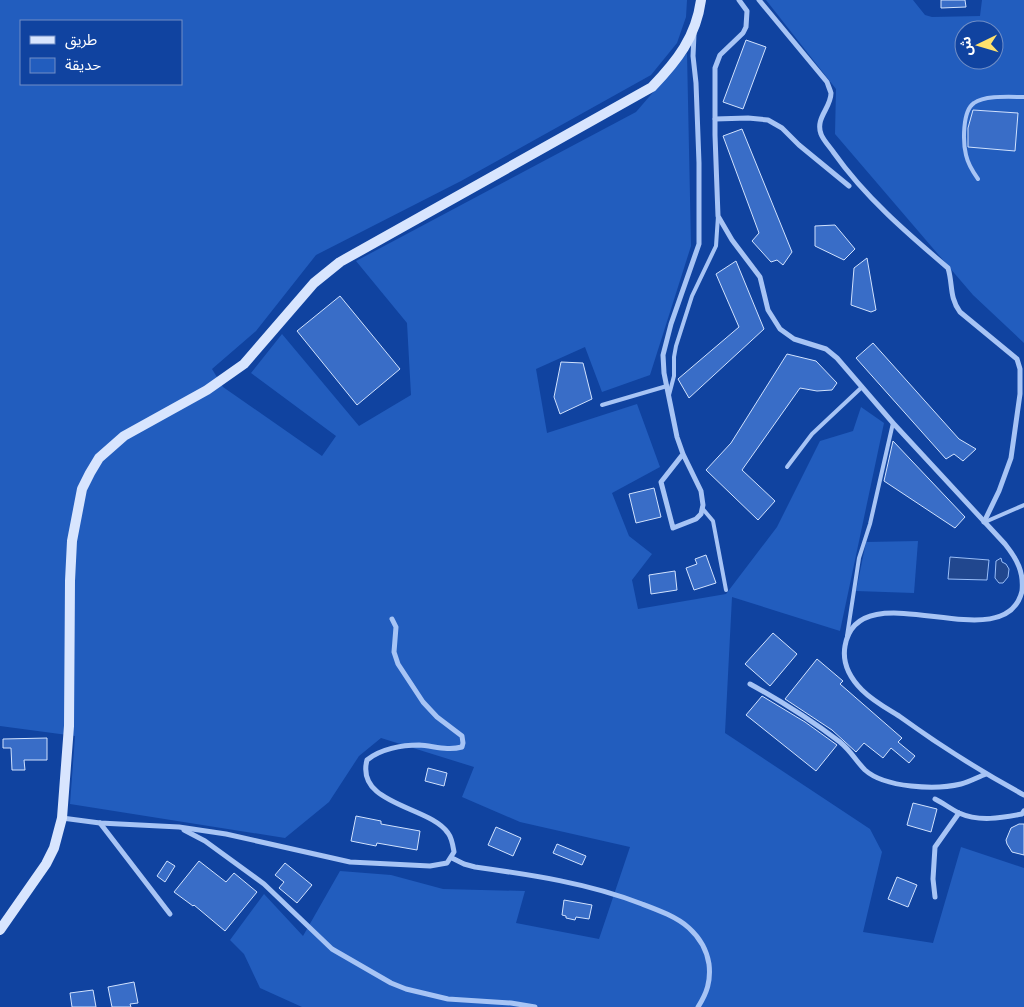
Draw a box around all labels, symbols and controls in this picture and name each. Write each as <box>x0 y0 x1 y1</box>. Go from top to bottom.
legend <box>20 20 182 85</box>
north arrow <box>954 20 1004 70</box>
text: طريق <box>65 30 97 51</box>
text: ش <box>956 36 978 56</box>
text: حديقة <box>65 55 101 76</box>

